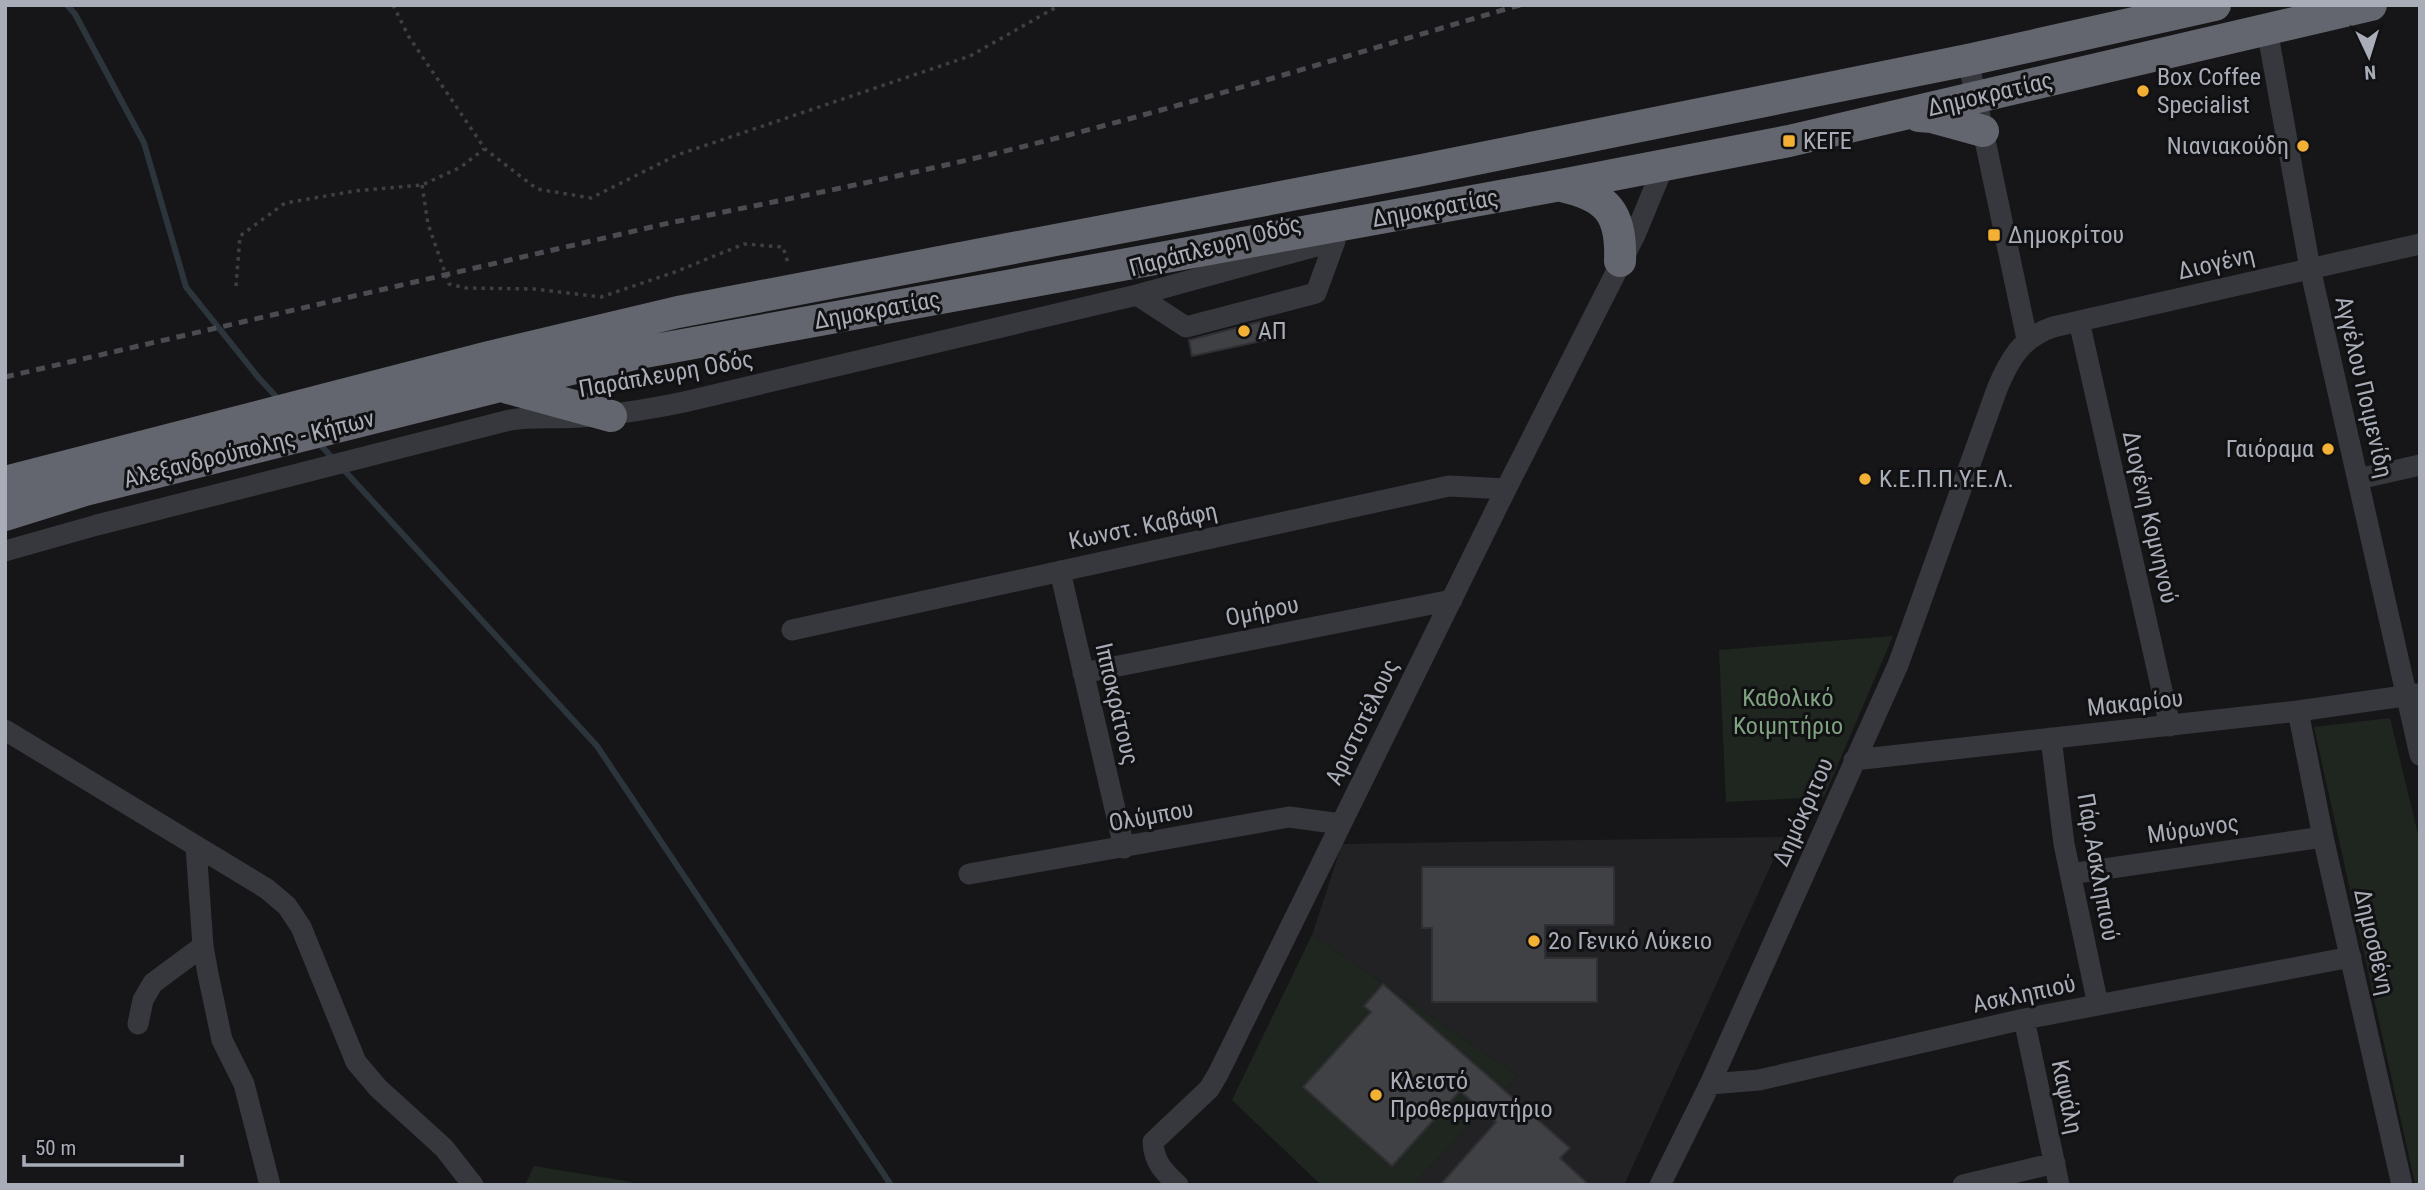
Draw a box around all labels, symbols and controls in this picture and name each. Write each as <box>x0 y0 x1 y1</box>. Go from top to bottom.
north arrow <box>2334 21 2404 91</box>
text: N <box>2364 61 2377 84</box>
place label: Box Coffee Specialist <box>2157 63 2261 119</box>
street label: Δημοκρατίας <box>1925 66 2055 122</box>
marker: Box Coffee Specialist <box>2135 83 2151 99</box>
place label: ΚΕΓΕ <box>1803 127 1852 155</box>
place label: Νιανιακούδη <box>2167 132 2289 160</box>
marker: ΚΕΓΕ <box>1781 133 1797 149</box>
marker: Νιανιακούδη <box>2295 138 2311 154</box>
street label: Δημοκρατίας <box>1370 183 1500 233</box>
street label: Παράπλευρη Οδός <box>1126 210 1304 282</box>
place label: Δημοκρίτου <box>2008 221 2124 249</box>
marker: Δημοκρίτου <box>1986 227 2002 243</box>
street label: Διογένη <box>2175 241 2257 285</box>
street label: Δημοκρατίας <box>812 285 942 335</box>
street label: Αγγέλου Ποιμενίδη <box>2329 293 2399 481</box>
place label: ΑΠ <box>1258 317 1287 345</box>
marker: ΑΠ <box>1236 323 1252 339</box>
street label: Παράπλευρη Οδός <box>576 345 756 403</box>
street label: Αλεξανδρούπολης - Κήπων <box>121 404 377 494</box>
street label: Διογένη Κομνηνού <box>2117 428 2183 606</box>
place label: Γαιόραμα <box>2226 435 2314 463</box>
marker: Γαιόραμα <box>2320 441 2336 457</box>
place label: Κ.Ε.Π.Π.Υ.Ε.Λ. <box>1879 465 2014 493</box>
marker: Κ.Ε.Π.Π.Υ.Ε.Λ. <box>1857 471 1873 487</box>
street label: Κωνστ. Καβάφη <box>1066 497 1220 555</box>
street label: Ομήρου <box>1223 590 1301 632</box>
street label: Ιπποκράτους <box>1089 640 1145 768</box>
street label: Αριστοτέλους <box>1320 655 1404 789</box>
park label: Καθολικό Κοιμητήριο <box>1733 684 1843 740</box>
street label: Μακαρίου <box>2086 684 2184 722</box>
street label: Δημόκριτου <box>1767 754 1839 870</box>
street label: Πάρ.Ασκληπιού <box>2071 791 2125 943</box>
street label: Ολύμπου <box>1107 795 1195 837</box>
street label: Μύρωνος <box>2145 809 2241 849</box>
street label: Δημοσθένη <box>2348 886 2400 998</box>
place label: 2ο Γενικό Λύκειο <box>1548 927 1712 955</box>
marker: 2ο Γενικό Λύκειο <box>1526 933 1542 949</box>
street label: Ασκληπιού <box>1970 969 2078 1019</box>
street label: Καψάλη <box>2046 1057 2088 1137</box>
place label: Κλειστό Προθερμαντήριο <box>1390 1067 1553 1123</box>
marker: Κλειστό Προθερμαντήριο <box>1368 1087 1384 1103</box>
scale bar <box>24 1124 182 1168</box>
text: 50 m <box>35 1136 76 1160</box>

